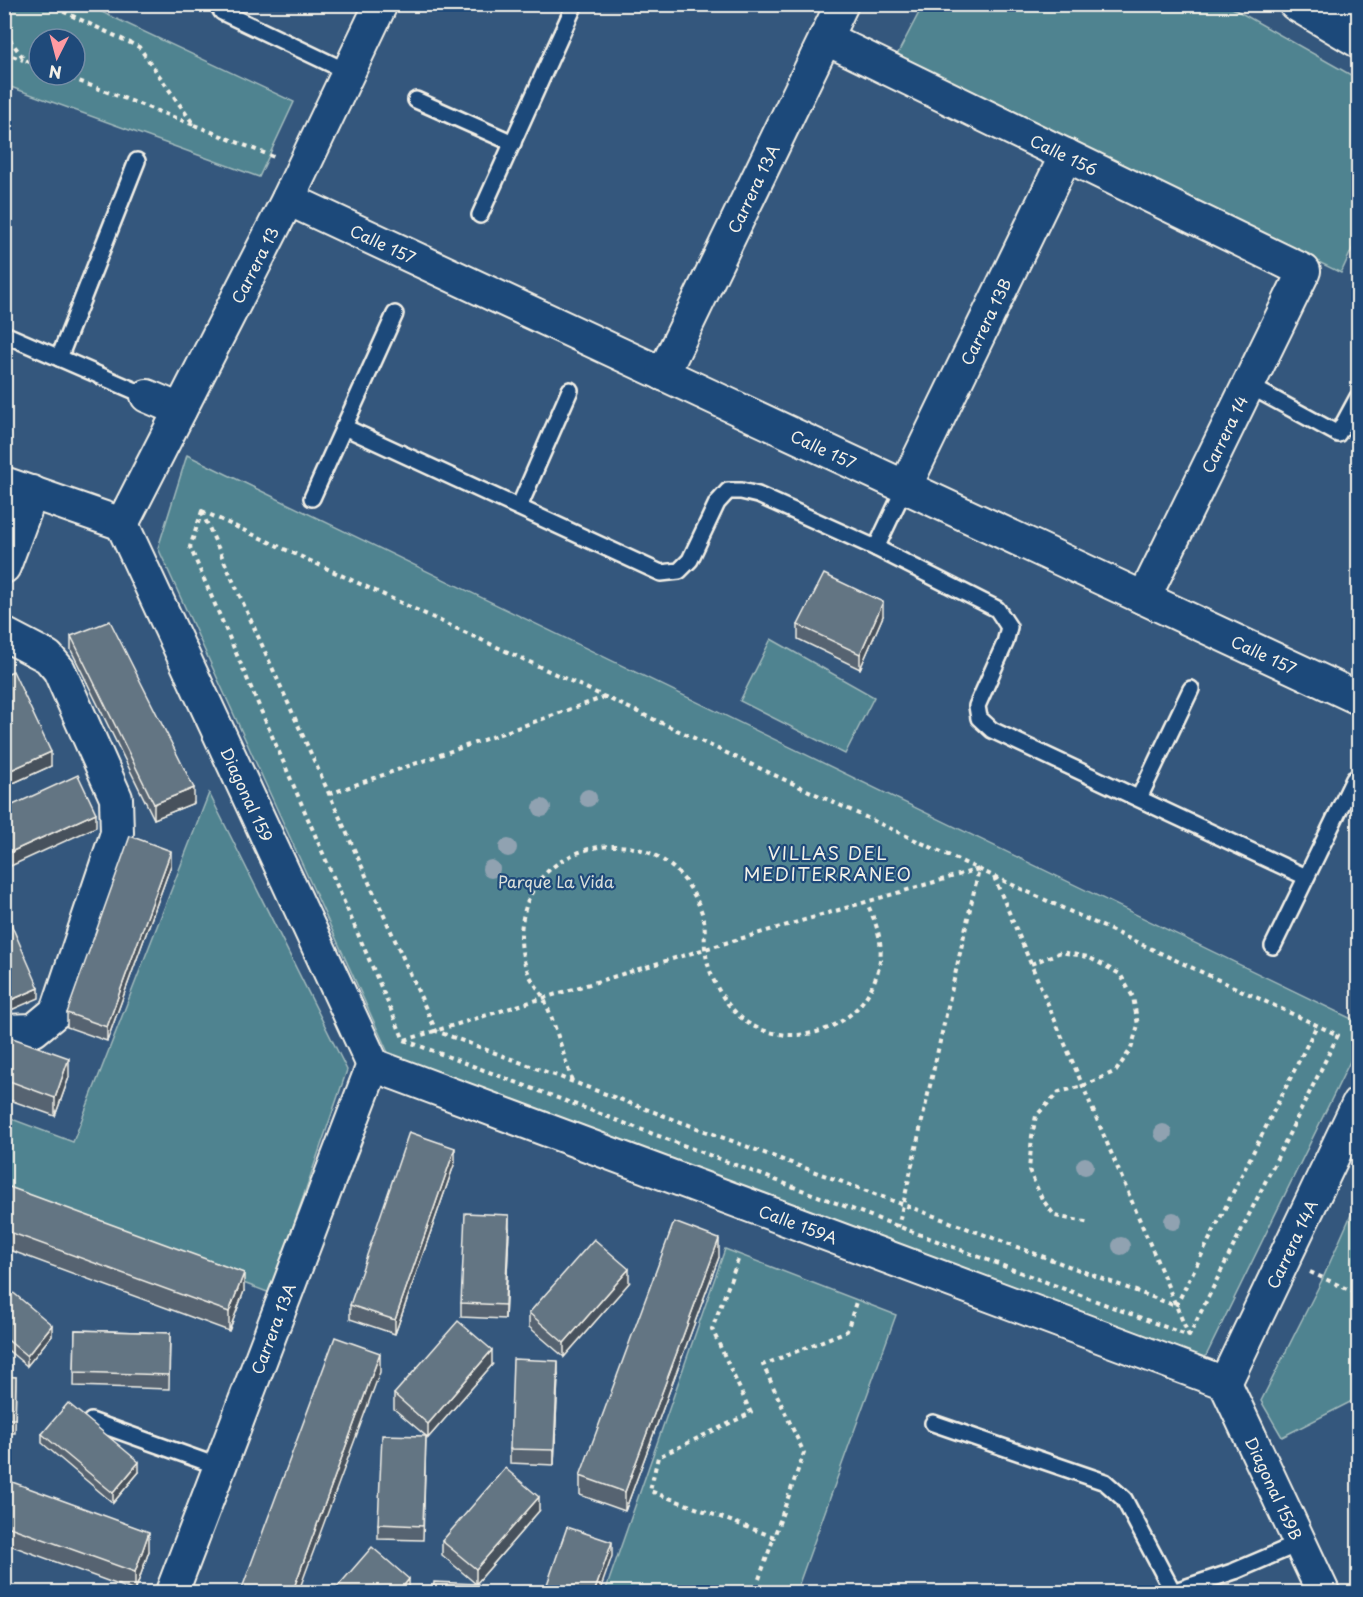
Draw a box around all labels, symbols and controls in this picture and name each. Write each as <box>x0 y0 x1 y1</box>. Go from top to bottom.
north arrow <box>27 27 87 87</box>
text: N <box>48 60 63 86</box>
street label: Calle 156 <box>1026 128 1102 181</box>
street label: Carrera 13A <box>721 140 784 237</box>
street label: Calle 157 <box>346 218 420 269</box>
street label: Carrera 13 <box>225 222 284 308</box>
street label: Carrera 13B <box>954 274 1017 369</box>
street label: Carrera 14 <box>1195 391 1253 477</box>
street label: Calle 157 <box>787 423 860 474</box>
street label: Calle 157 <box>1227 629 1301 680</box>
street label: Diagonal 159 <box>215 743 280 846</box>
district label: VILLAS DEL MEDITERRANEO <box>744 839 912 887</box>
park label: Parque La Vida <box>498 869 614 893</box>
street label: Carrera 14A <box>1260 1196 1323 1292</box>
street label: Calle 159A <box>756 1198 841 1249</box>
street label: Carrera 13A <box>244 1279 301 1378</box>
street label: Diagonal 159B <box>1240 1432 1309 1544</box>

